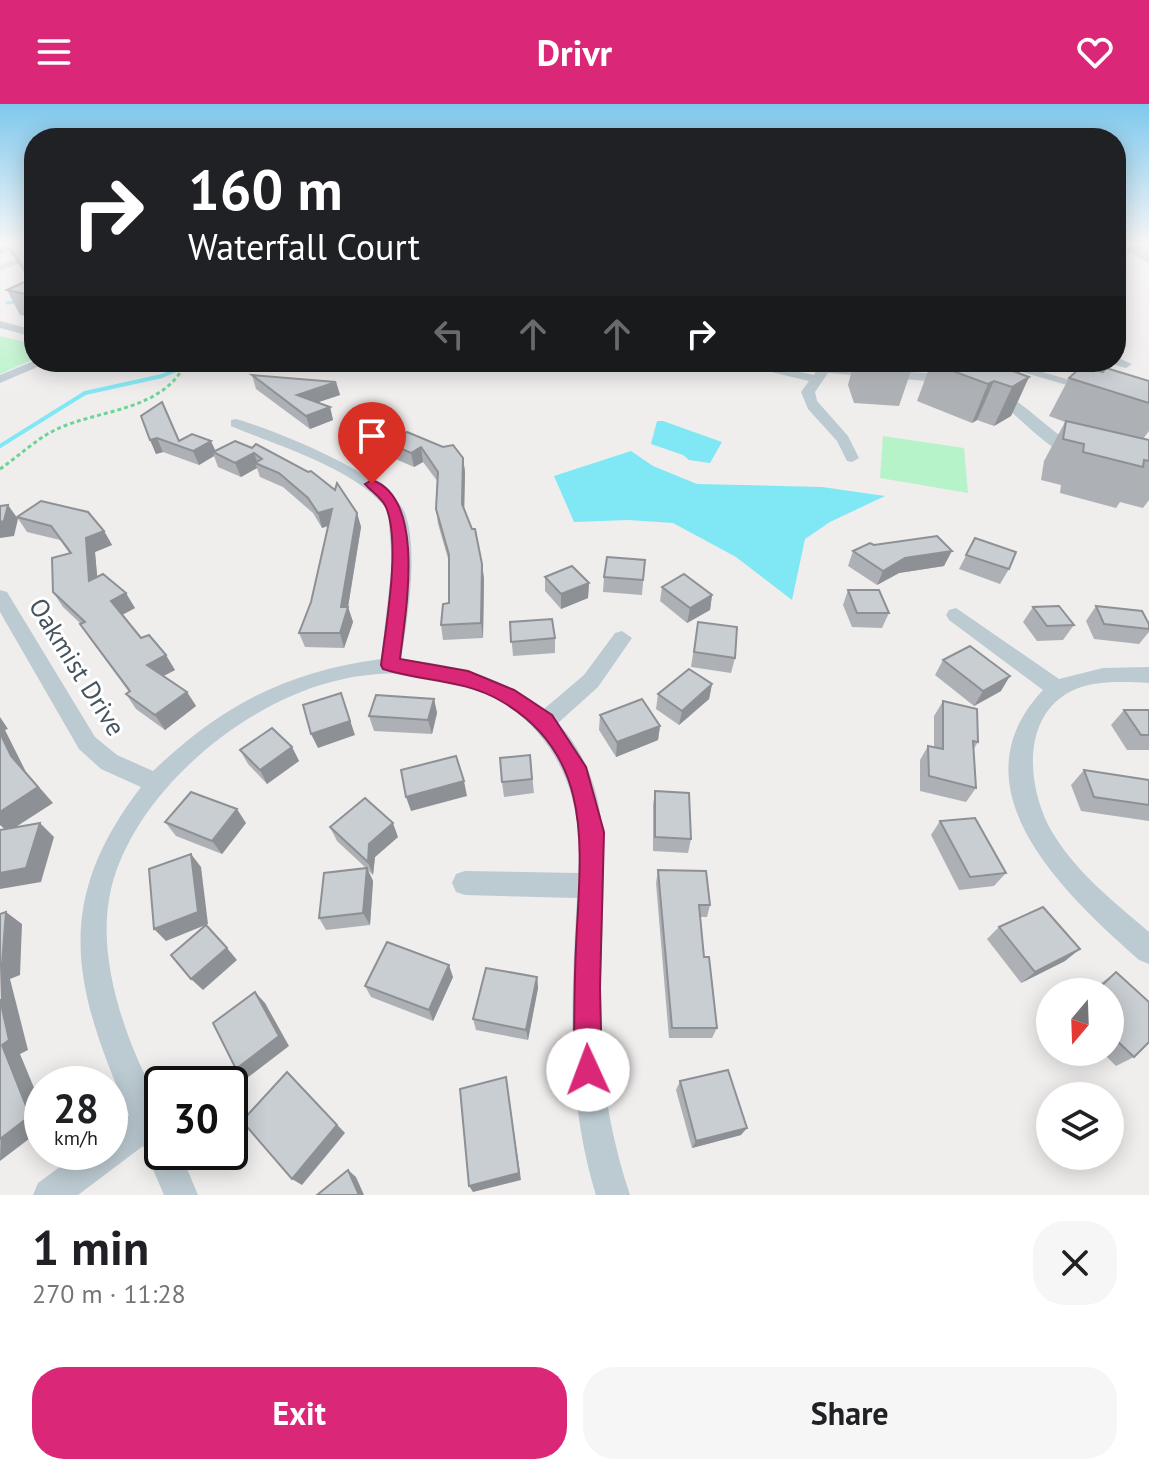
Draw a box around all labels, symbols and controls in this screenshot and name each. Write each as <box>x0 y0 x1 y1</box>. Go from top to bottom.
text: Drivr <box>537 29 612 76</box>
icon: menu <box>32 30 76 74</box>
icon: heart <box>1073 30 1117 74</box>
text: 160 m <box>188 153 343 225</box>
icon: right <box>56 160 160 264</box>
text: Waterfall Court <box>188 223 420 270</box>
icon: left <box>427 312 471 356</box>
icon: ahead <box>511 312 555 356</box>
icon: ahead <box>595 312 639 356</box>
icon: right <box>679 312 723 356</box>
pin <box>338 402 406 484</box>
icon: arrive <box>350 414 394 458</box>
street label: Oakmist Drive <box>22 592 133 742</box>
north arrow <box>1036 978 1124 1066</box>
map controls <box>1036 978 1124 1170</box>
position arrow <box>546 1028 630 1112</box>
speed limit sign: 30 <box>144 1066 248 1170</box>
text: 28 <box>53 1082 99 1134</box>
button: layers <box>1036 1082 1124 1170</box>
text: km/h <box>54 1125 98 1151</box>
text: 1 min <box>32 1216 149 1278</box>
button: close <box>1033 1221 1117 1305</box>
text: 270 m · 11:28 <box>32 1277 186 1310</box>
button: Exit <box>32 1367 567 1459</box>
button: Share <box>583 1367 1117 1459</box>

